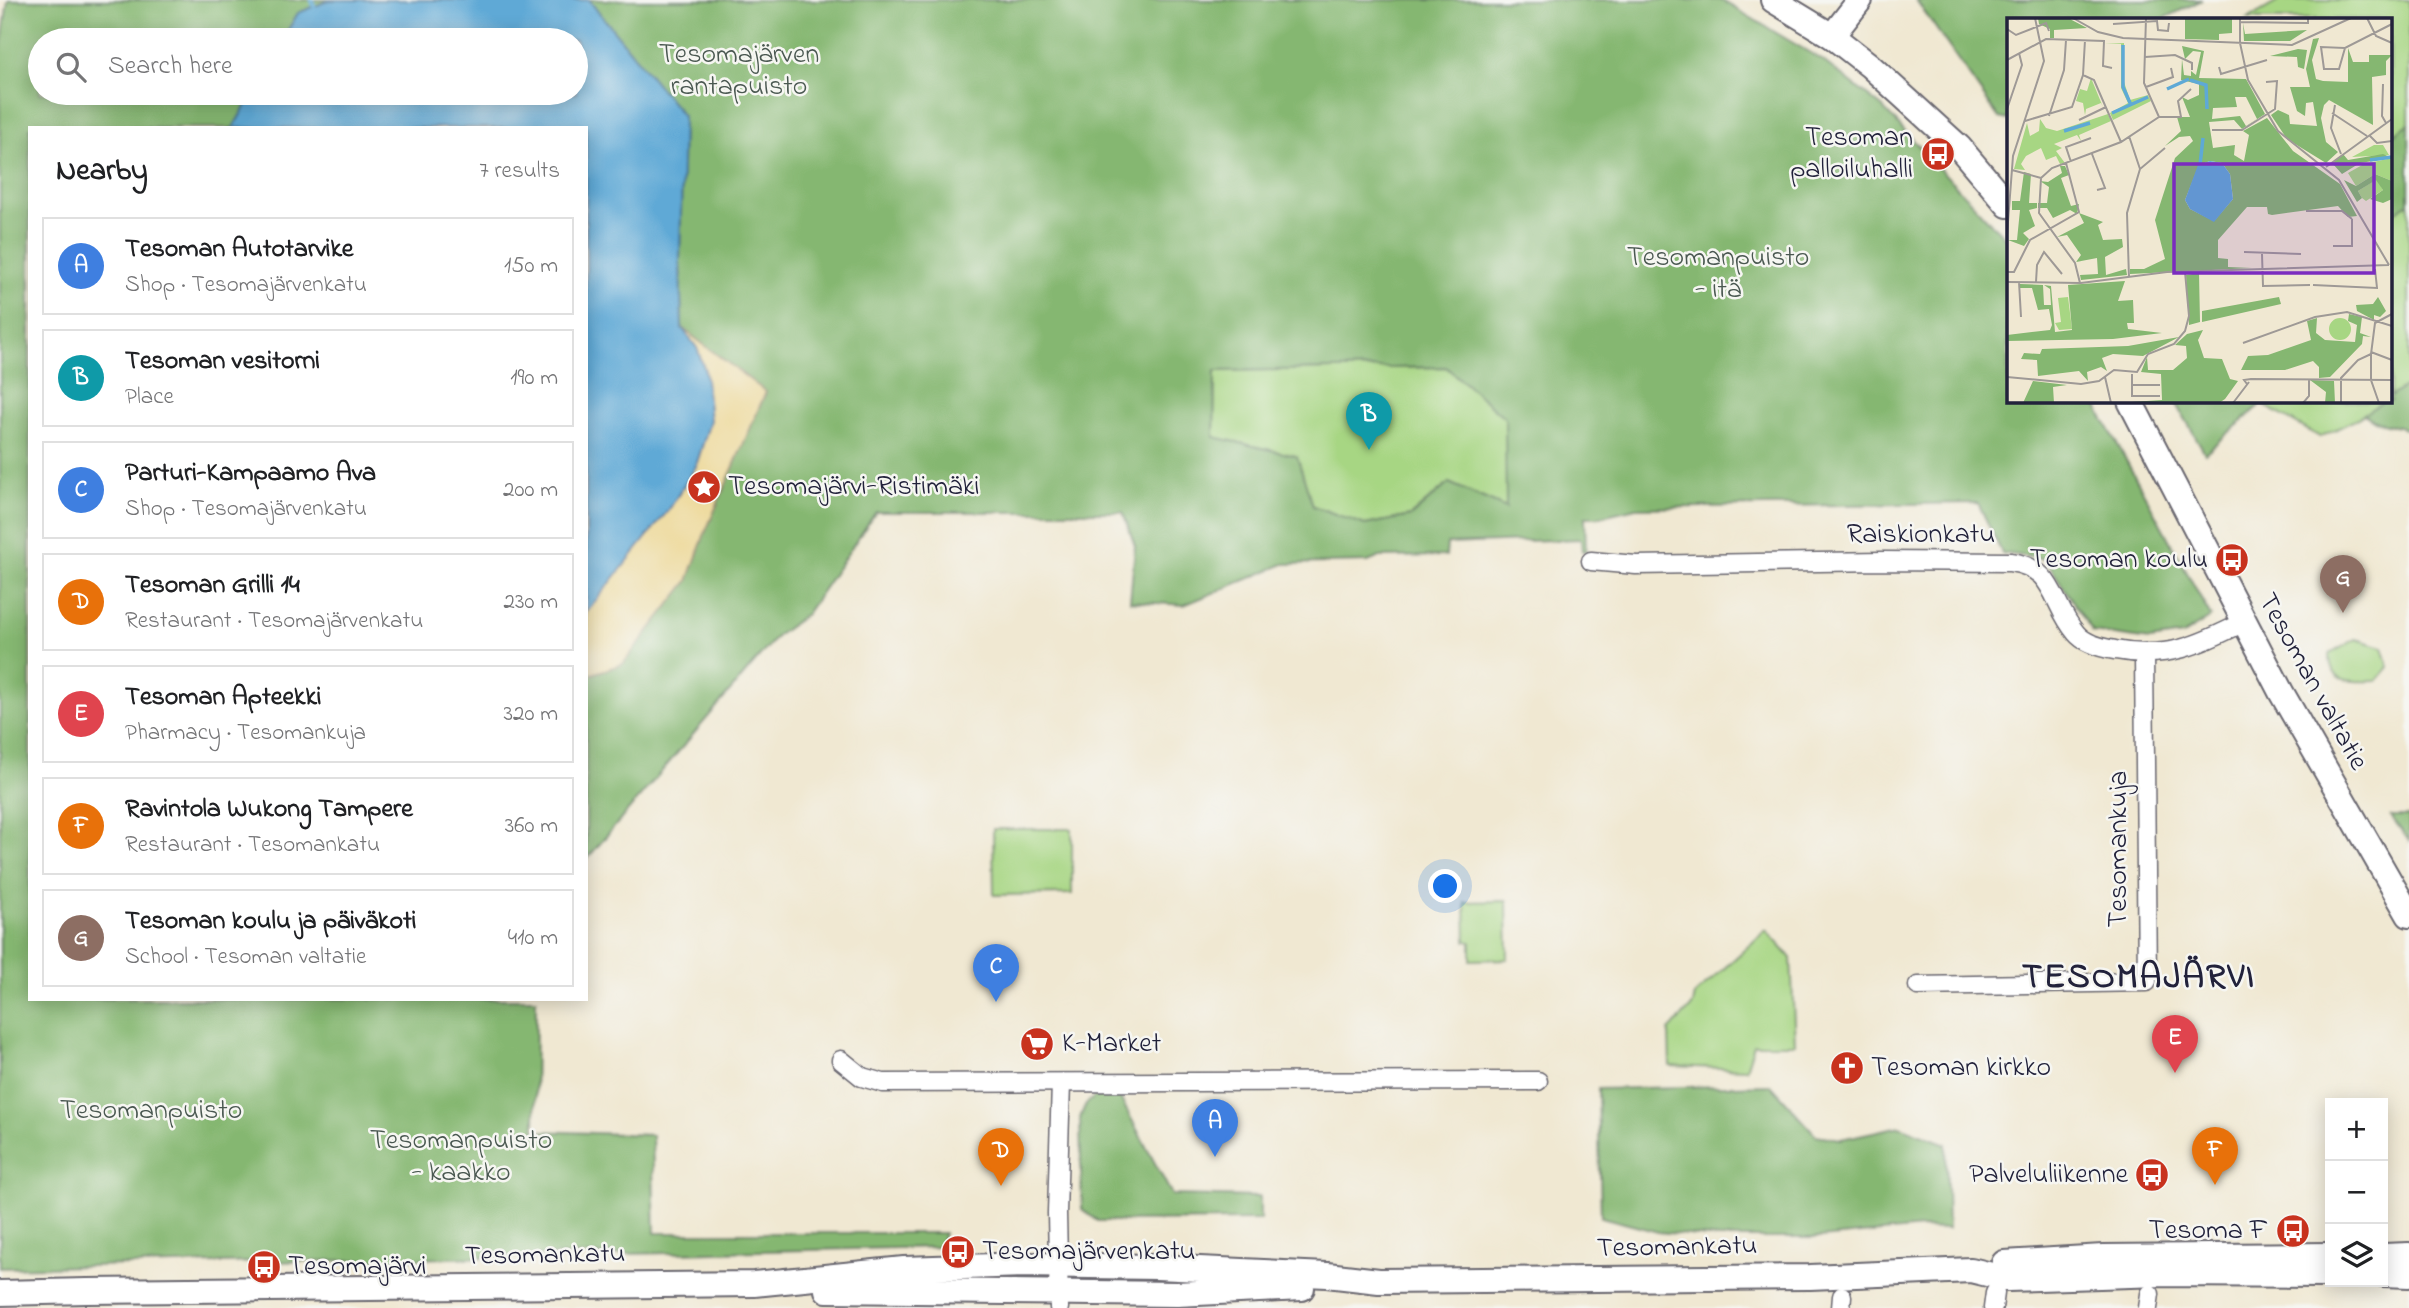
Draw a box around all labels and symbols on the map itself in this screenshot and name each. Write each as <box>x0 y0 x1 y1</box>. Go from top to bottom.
inset map <box>2007 18 2392 402</box>
park label: Tesomajärven rantapuisto <box>659 35 819 108</box>
place label: Tesoman palloiluhalli <box>1790 118 1913 191</box>
bus stop icon: Tesoman palloiluhalli <box>1919 135 1957 173</box>
park label: Tesomanpuisto - itä <box>1627 238 1809 311</box>
pin: B <box>1346 392 1392 450</box>
place label: Tesomajärvi-Ristimäki <box>728 467 979 508</box>
place icon: Tesomajärvi-Ristimäki <box>685 468 723 506</box>
street label: Raiskionkatu <box>1847 515 1995 556</box>
place label: Tesoman koulu <box>2030 540 2208 581</box>
bus stop icon: Tesoman koulu <box>2213 541 2251 579</box>
pin: G <box>2320 555 2366 613</box>
street label: Tesoman valtatie <box>2246 586 2378 779</box>
street label: Tesomankuja <box>2099 771 2140 927</box>
your location <box>1428 869 1462 903</box>
pin: C <box>973 944 1019 1002</box>
district label: TESOMAJÄRVI <box>2022 953 2256 1004</box>
pin: E <box>2152 1015 2198 1073</box>
place label: K-Market <box>1062 1024 1161 1065</box>
supermarket icon: K-Market <box>1018 1025 1056 1063</box>
place label: Tesoman kirkko <box>1871 1048 2051 1089</box>
church icon: Tesoman kirkko <box>1828 1049 1866 1087</box>
park label: Tesomanpuisto <box>60 1091 242 1132</box>
pin: A <box>1192 1099 1238 1157</box>
park label: Tesomanpuisto - kaakko <box>370 1121 552 1194</box>
pin: F <box>2192 1127 2238 1185</box>
pin: D <box>978 1128 1024 1186</box>
place label: Palveluliikenne <box>1969 1155 2128 1196</box>
bus stop icon: Palveluliikenne <box>2133 1156 2171 1194</box>
place label: Tesoma F <box>2149 1211 2268 1252</box>
bus stop icon: Tesoma F <box>2274 1212 2312 1250</box>
street label: Tesomankatu <box>1596 1226 1758 1270</box>
place label: Tesomajärvenkatu <box>982 1232 1195 1273</box>
bus stop icon: Tesomajärvenkatu <box>939 1233 977 1271</box>
street label: Tesomankatu <box>464 1234 626 1278</box>
place label: Tesomajärvi <box>288 1247 427 1288</box>
bus stop icon: Tesomajärvi <box>245 1248 283 1286</box>

